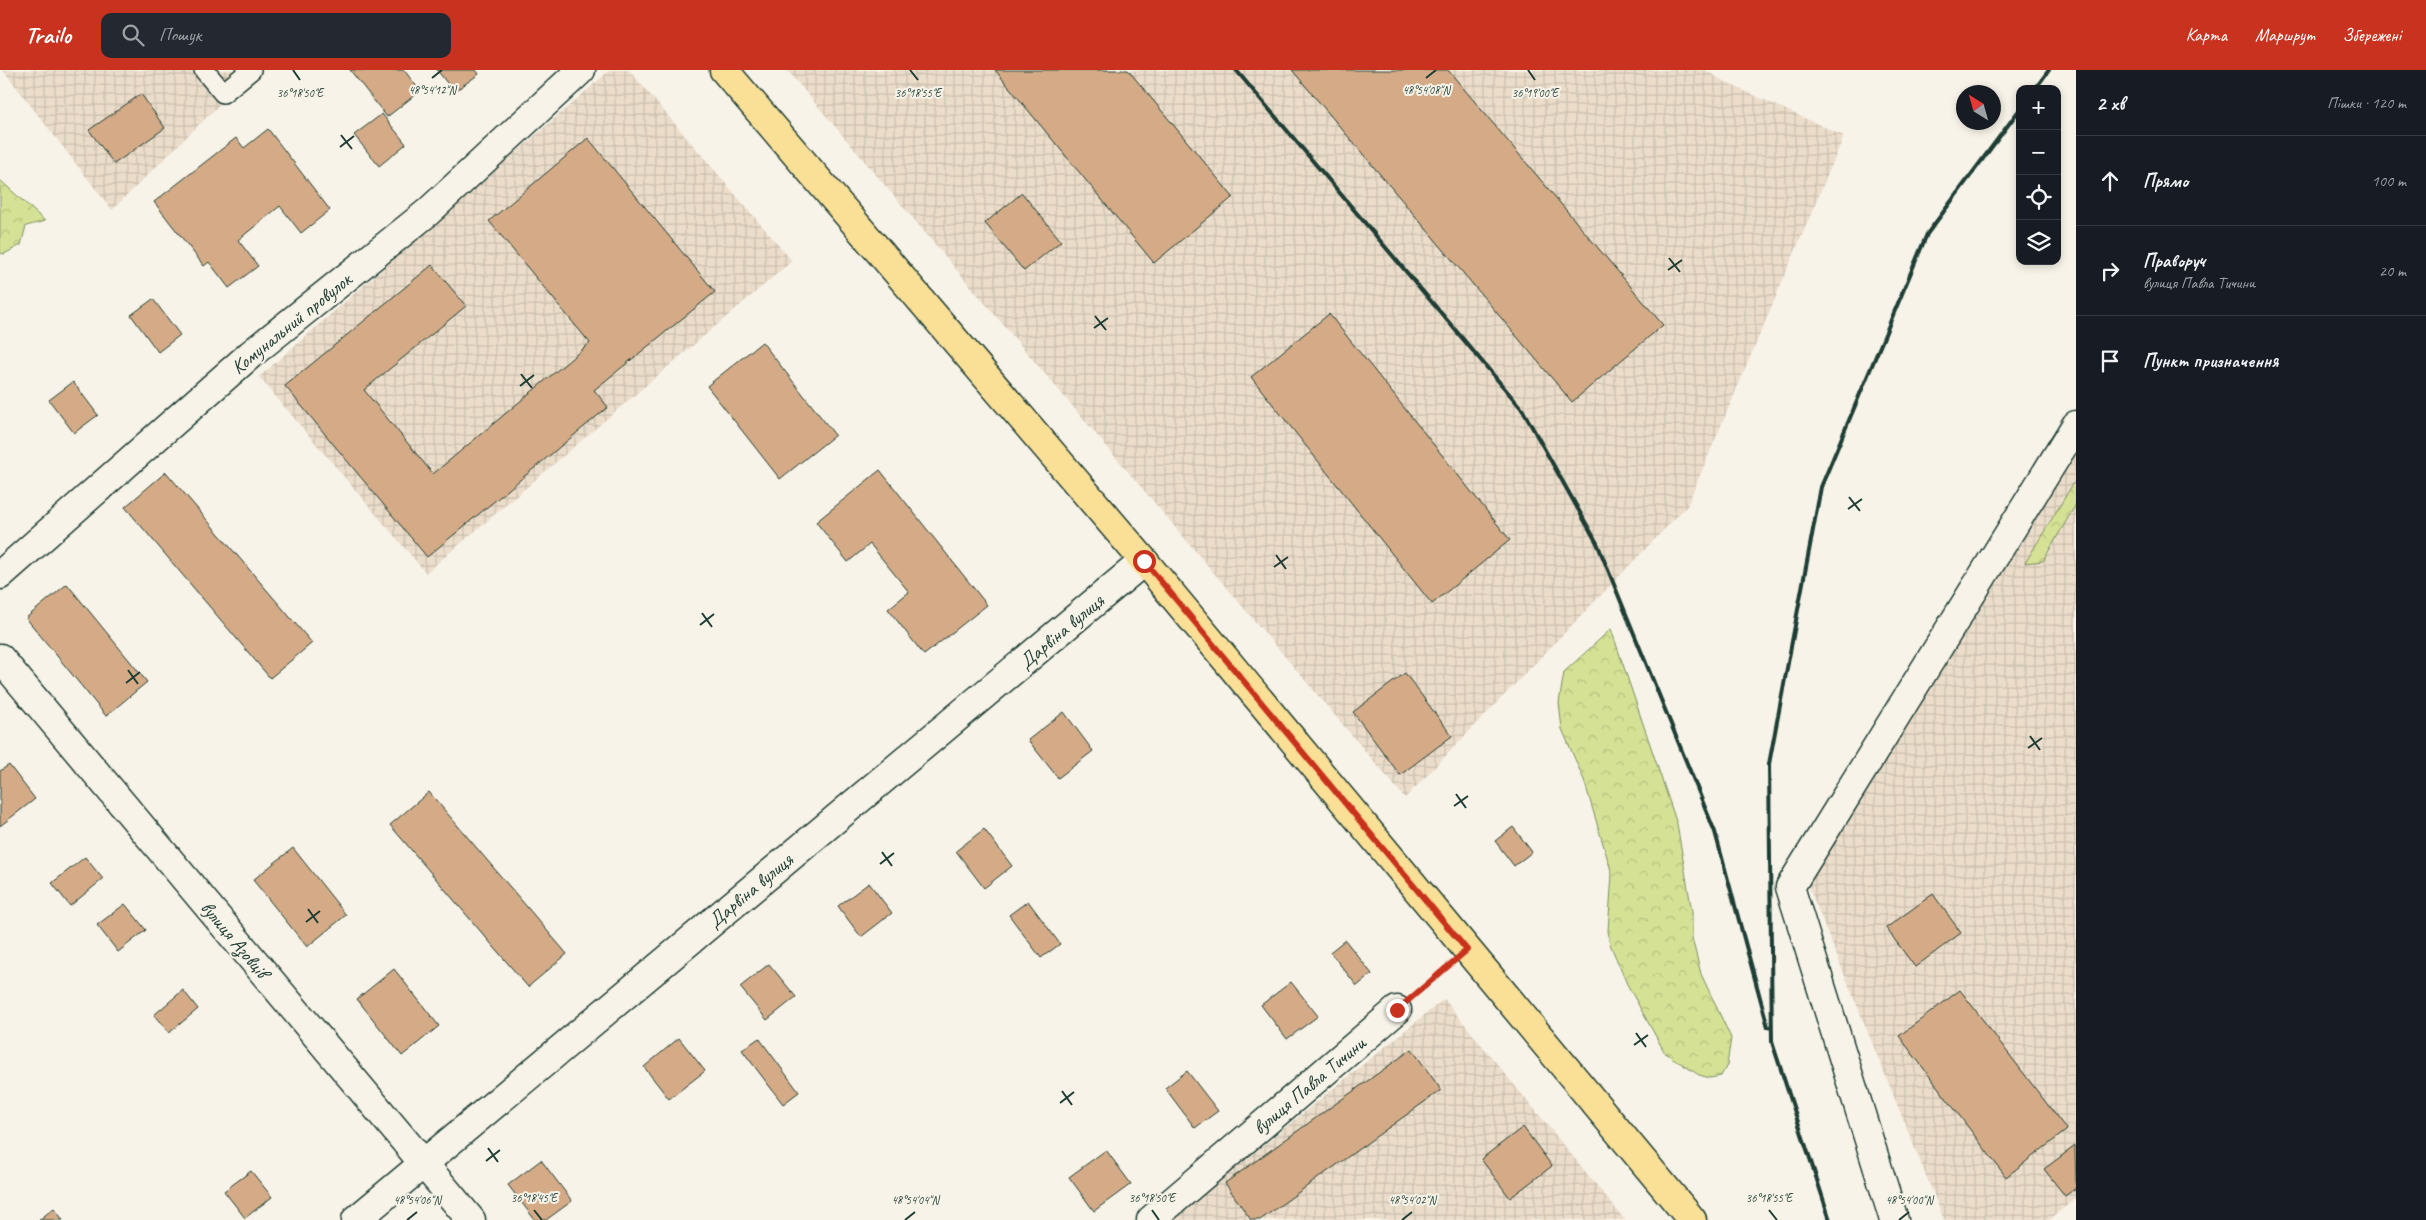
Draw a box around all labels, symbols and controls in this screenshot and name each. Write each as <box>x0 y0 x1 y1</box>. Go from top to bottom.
search box <box>101 13 451 58</box>
text: Trailo <box>25 20 71 50</box>
icon: search <box>119 21 147 49</box>
text: Пошук <box>159 23 201 47</box>
text: Карта <box>2186 24 2227 46</box>
text: Маршрут <box>2255 24 2314 46</box>
text: Збережені <box>2342 24 2401 46</box>
text: 48°54'12"N <box>408 82 457 98</box>
text: 48°54'08"N <box>1402 82 1451 98</box>
text: 36°18'50"E <box>277 85 325 101</box>
text: 36°18'55"E <box>895 85 943 101</box>
text: 36°19'00"E <box>1512 85 1560 101</box>
north arrow <box>1956 85 2001 130</box>
map controls <box>2016 85 2061 265</box>
button: + <box>2016 85 2061 130</box>
text: 2 хв <box>2096 90 2125 116</box>
text: Пішки · 120 m <box>2327 93 2406 113</box>
button: − <box>2016 130 2061 175</box>
icon: ahead <box>2096 167 2124 195</box>
text: Прямо <box>2143 169 2188 193</box>
text: 100 m <box>2372 171 2406 191</box>
button: locate <box>2016 175 2061 220</box>
button: layers <box>2016 220 2061 265</box>
text: Праворуч <box>2143 249 2205 273</box>
icon: right <box>2096 257 2124 285</box>
text: 20 m <box>2379 261 2406 281</box>
street label: Комунальний провулок <box>226 266 358 380</box>
text: вулиця Павла Тичини <box>2143 273 2255 293</box>
icon: arrive <box>2096 347 2124 375</box>
text: Пункт призначення <box>2143 349 2278 373</box>
route start <box>1133 550 1156 573</box>
street label: Дарвіна вулиця <box>1014 588 1110 674</box>
street label: Дарвіна вулиця <box>703 847 799 933</box>
street label: вулиця Азовців <box>194 896 277 988</box>
route end <box>1386 999 1409 1022</box>
street label: вулиця Павла Тичини <box>1248 1030 1372 1140</box>
text: 36°18'45"E <box>511 1190 559 1206</box>
text: 36°18'50"E <box>1129 1190 1177 1206</box>
text: 36°18'55"E <box>1746 1190 1794 1206</box>
text: 48°54'06"N <box>393 1192 442 1208</box>
text: 48°54'04"N <box>891 1192 940 1208</box>
text: 48°54'02"N <box>1388 1192 1437 1208</box>
text: 48°54'00"N <box>1885 1192 1934 1208</box>

